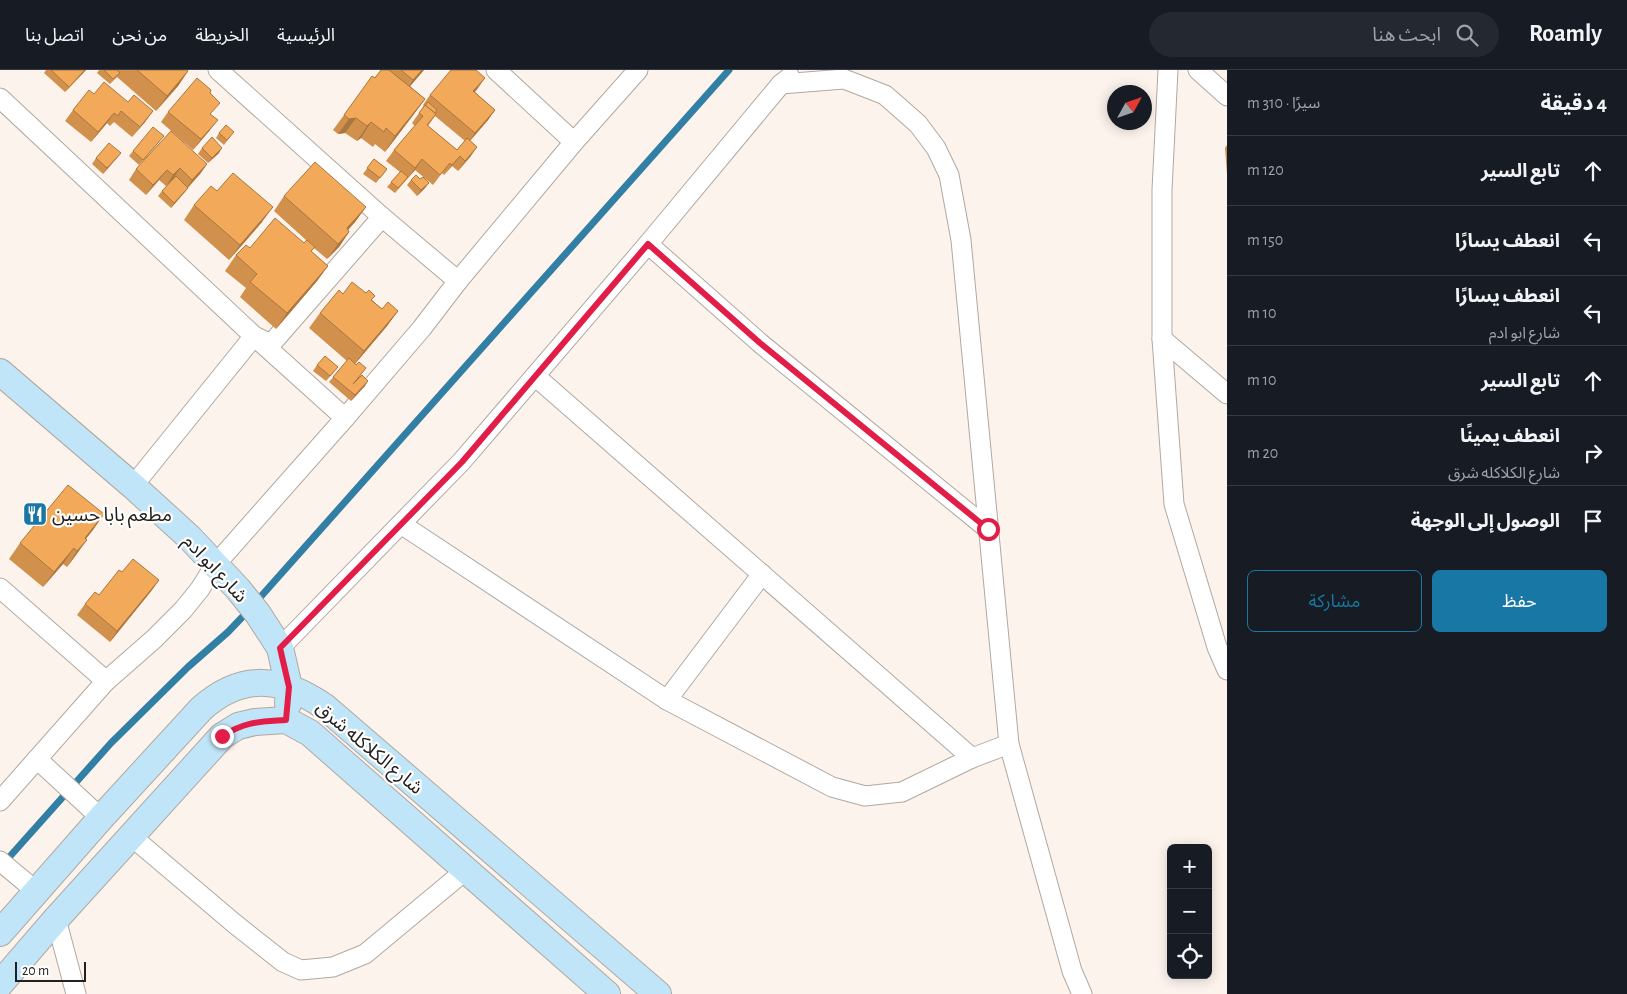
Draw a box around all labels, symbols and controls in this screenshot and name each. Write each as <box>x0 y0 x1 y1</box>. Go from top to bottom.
search box <box>1149 12 1499 57</box>
icon: search <box>1453 21 1481 49</box>
text: Roamly <box>1529 22 1602 46</box>
text: ابحث هنا <box>1372 26 1441 45</box>
text: اتصل بنا <box>25 27 84 45</box>
text: من نحن <box>112 27 167 45</box>
text: الخريطة <box>195 27 249 45</box>
text: الرئيسية <box>277 27 335 45</box>
north arrow <box>1107 85 1152 130</box>
text: 4 دقيقة <box>1540 93 1607 114</box>
text: سيرًا · 310 m <box>1247 95 1320 111</box>
icon: ahead <box>1579 157 1607 185</box>
text: 120 m <box>1247 162 1284 178</box>
text: تابع السير <box>1481 162 1560 181</box>
icon: left <box>1579 227 1607 255</box>
text: 150 m <box>1247 232 1283 248</box>
text: انعطف يسارًا <box>1455 232 1560 251</box>
text: انعطف يسارًا <box>1455 287 1560 306</box>
icon: left <box>1579 299 1607 327</box>
text: 10 m <box>1247 305 1276 321</box>
text: شارع ابو ادم <box>1489 325 1560 341</box>
icon: ahead <box>1579 367 1607 395</box>
text: 10 m <box>1247 372 1276 388</box>
text: تابع السير <box>1481 372 1560 391</box>
text: انعطف يمينًا <box>1460 427 1560 446</box>
icon: right <box>1579 439 1607 467</box>
text: 20 m <box>1247 445 1278 461</box>
text: شارع الكلاكله شرق <box>1448 465 1560 481</box>
restaurant icon: مطعم بابا حسين <box>22 501 48 527</box>
place label: مطعم بابا حسين <box>52 506 172 529</box>
icon: arrive <box>1579 507 1607 535</box>
text: الوصول إلى الوجهة <box>1411 512 1560 531</box>
route start <box>977 518 1000 541</box>
street label: شارع ابو ادم <box>176 532 251 609</box>
button: مشاركة <box>1247 570 1422 632</box>
button: حفظ <box>1432 570 1607 632</box>
street label: شارع الكلاكله شرق <box>310 698 426 801</box>
route end <box>211 725 234 748</box>
map controls <box>1167 844 1212 979</box>
button: + <box>1167 844 1212 889</box>
button: − <box>1167 889 1212 934</box>
button: locate <box>1167 934 1212 979</box>
scale bar <box>15 959 86 982</box>
text: 20 m <box>22 964 49 978</box>

